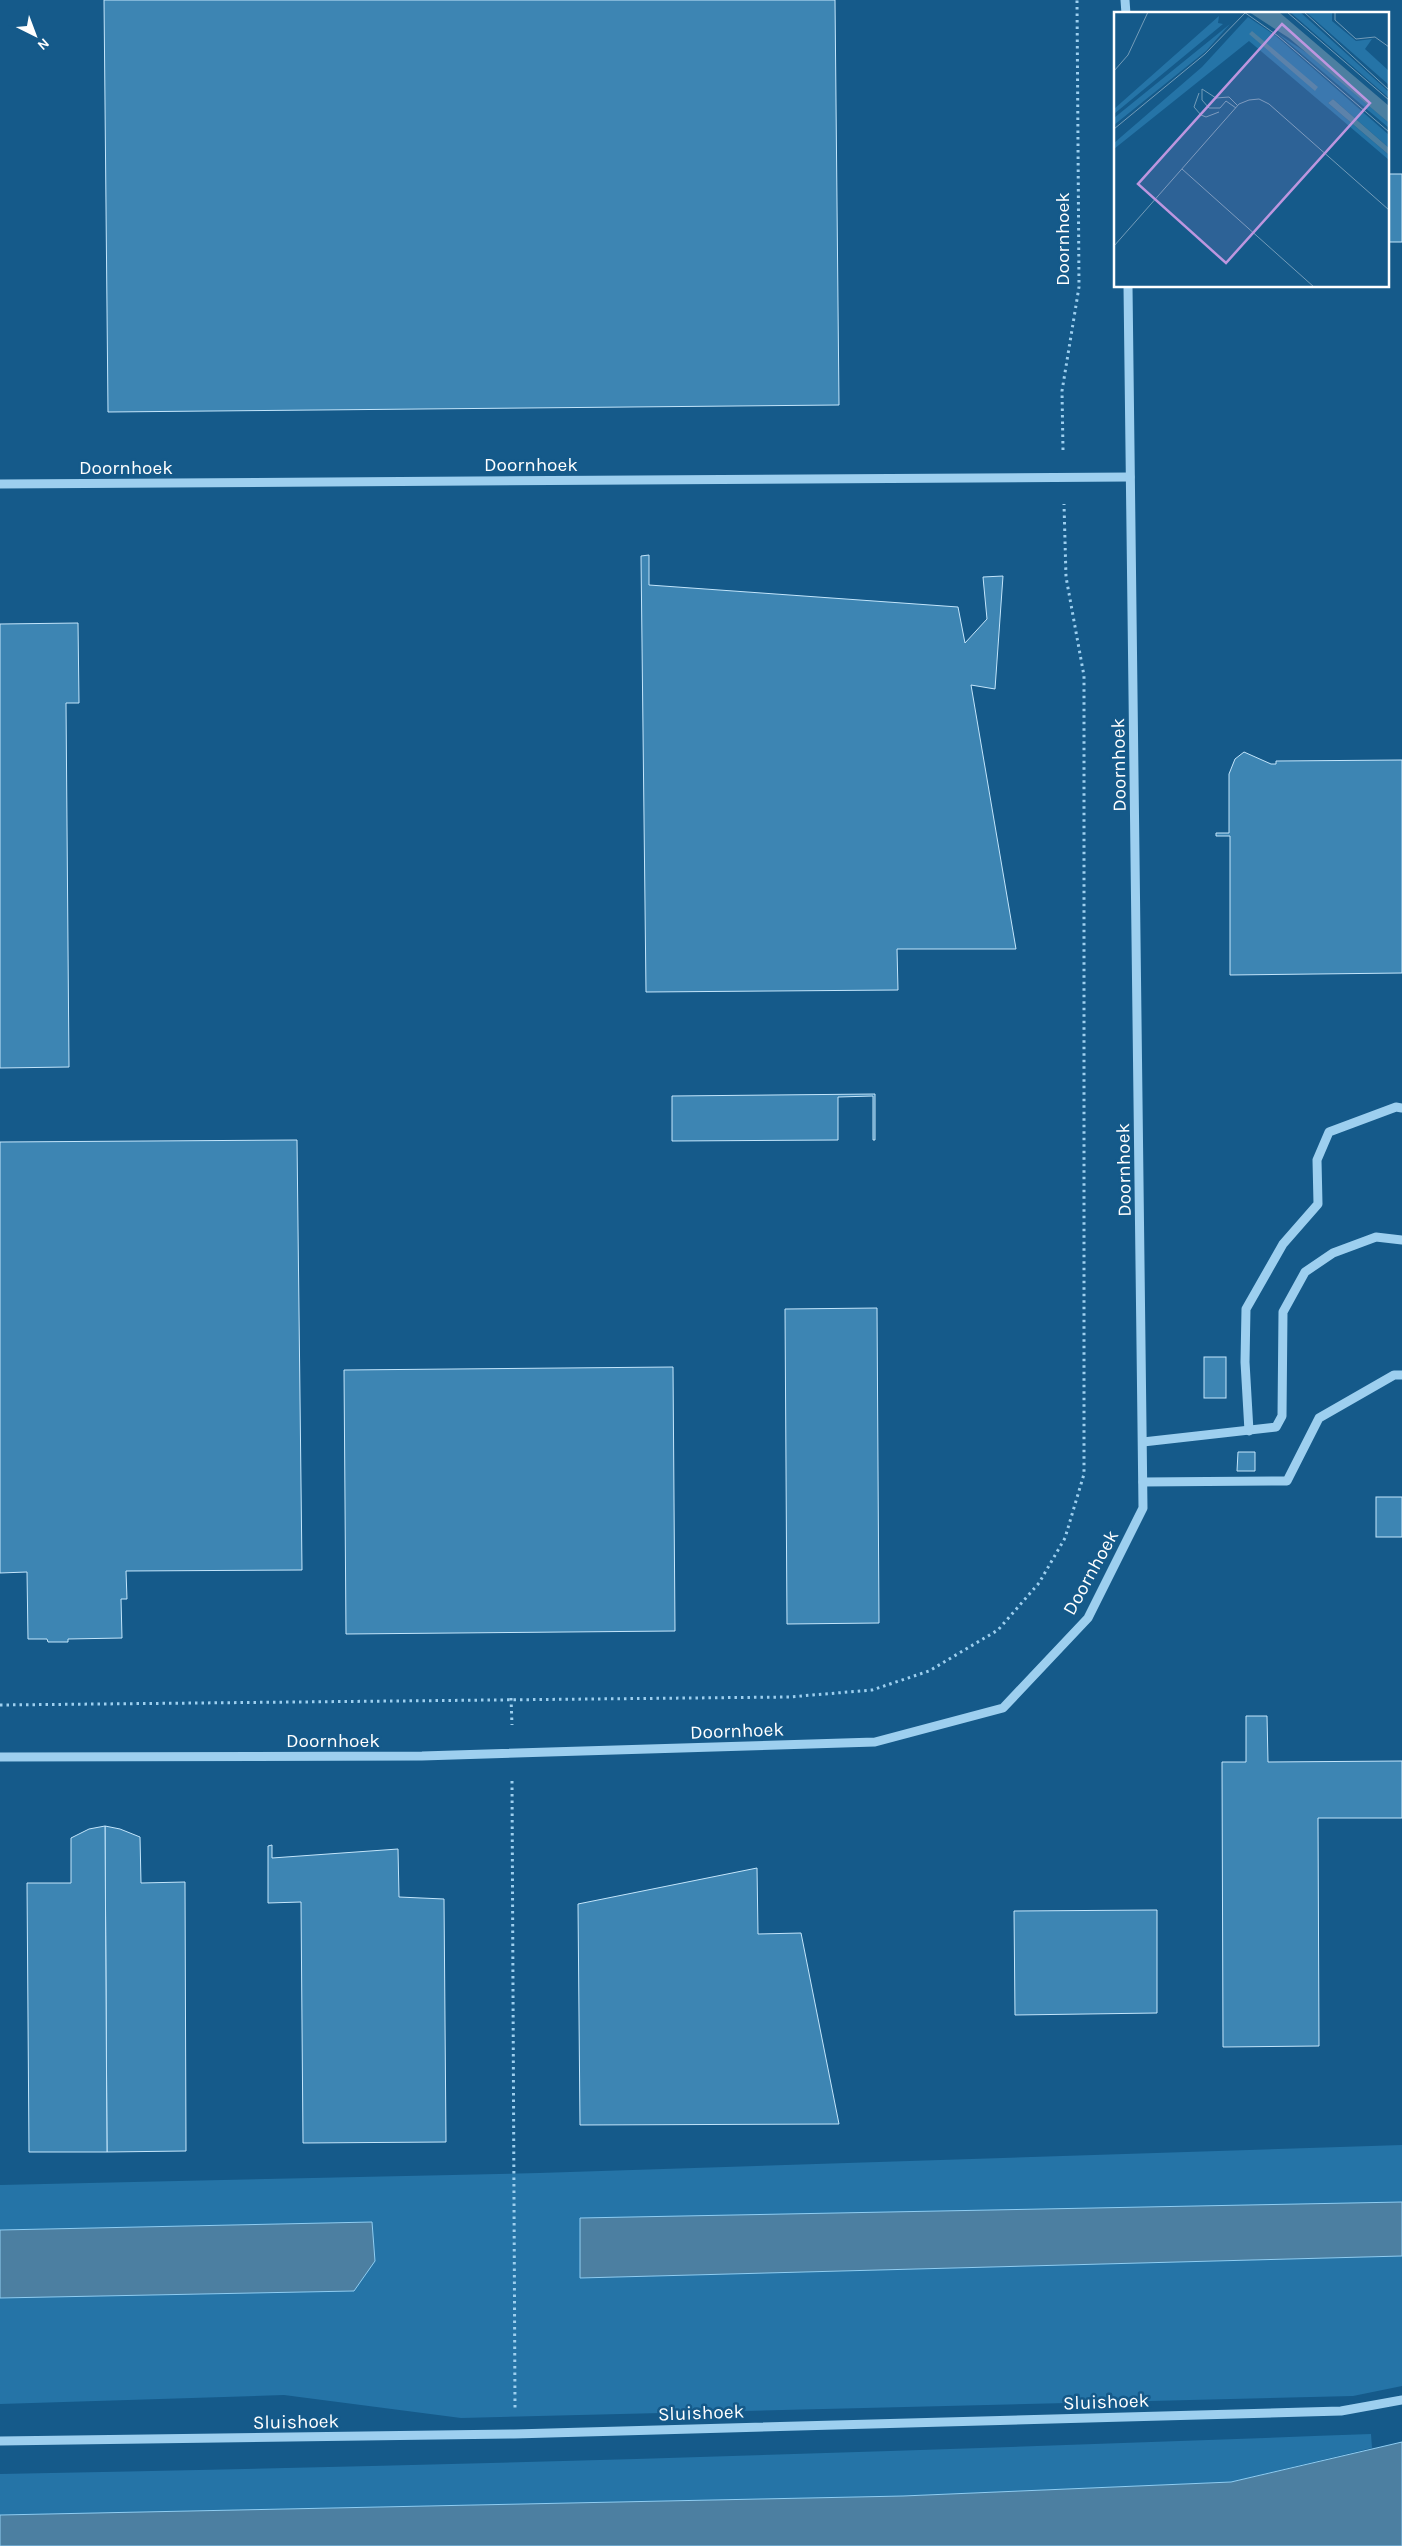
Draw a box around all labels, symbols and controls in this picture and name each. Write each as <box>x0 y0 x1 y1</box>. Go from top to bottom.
north arrow <box>10 10 60 60</box>
inset map <box>1114 12 1390 288</box>
text: N <box>34 35 53 54</box>
street label: Doornhoek <box>1052 192 1074 286</box>
street label: Doornhoek <box>484 454 578 476</box>
street label: Doornhoek <box>79 457 173 479</box>
street label: Doornhoek <box>1107 718 1131 812</box>
street label: Doornhoek <box>1112 1123 1136 1217</box>
street label: Doornhoek <box>1058 1526 1123 1619</box>
street label: Doornhoek <box>690 1718 785 1744</box>
street label: Doornhoek <box>286 1730 380 1752</box>
street label: Sluishoek <box>1063 2389 1150 2414</box>
street label: Sluishoek <box>658 2400 745 2425</box>
street label: Sluishoek <box>253 2410 340 2434</box>

